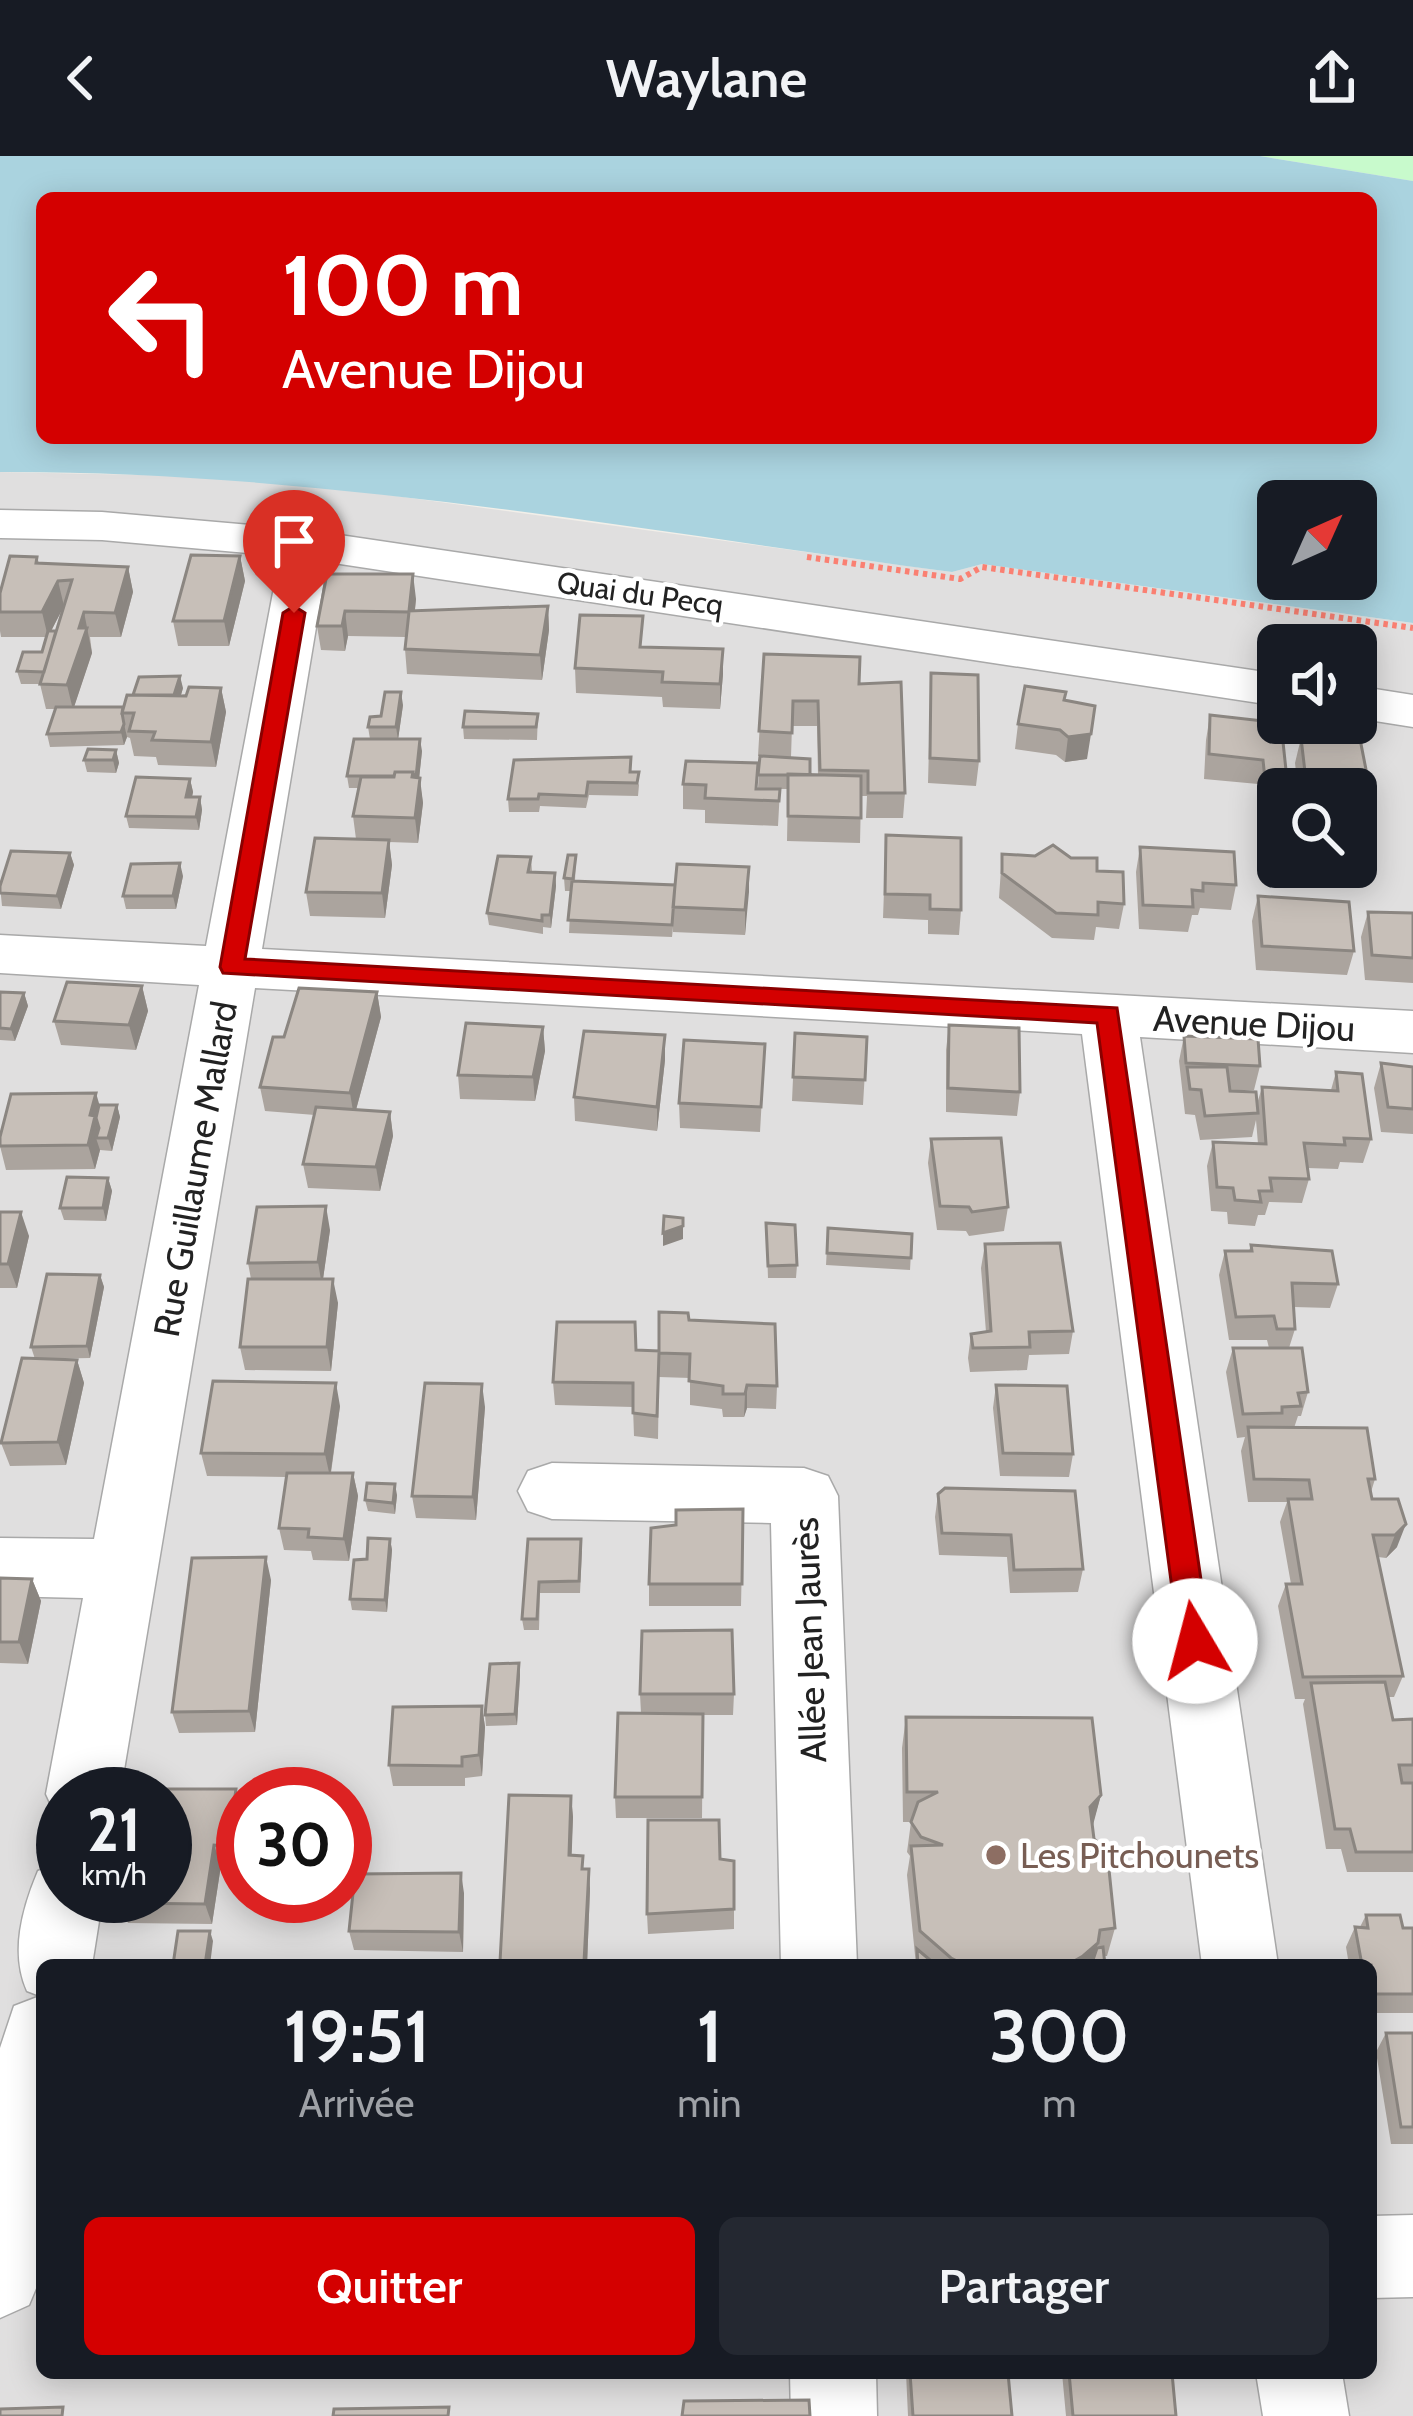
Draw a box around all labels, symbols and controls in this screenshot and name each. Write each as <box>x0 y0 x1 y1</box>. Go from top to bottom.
icon: back <box>48 45 114 111</box>
text: Waylane <box>606 45 807 111</box>
icon: share <box>1299 45 1365 111</box>
text: 100 m <box>282 234 524 336</box>
icon: left <box>84 240 240 396</box>
text: Avenue Dijou <box>282 336 585 402</box>
north arrow <box>1257 480 1377 600</box>
map controls <box>1257 480 1377 888</box>
pin <box>243 490 345 613</box>
icon: arrive <box>261 508 327 574</box>
street label: Quai du Pecq <box>555 564 726 623</box>
button: sound <box>1257 624 1377 744</box>
button: search <box>1257 768 1377 888</box>
street label: Avenue Dijou <box>1152 996 1356 1050</box>
street label: Rue Guillaume Mallard <box>144 998 246 1340</box>
street label: Allée Jean Jaurès <box>783 1517 835 1763</box>
position arrow <box>1132 1578 1258 1704</box>
speed limit sign: 30 <box>216 1767 372 1923</box>
text: 21 <box>87 1793 141 1866</box>
place label: Les Pitchounets <box>1020 1833 1259 1877</box>
marker: Les Pitchounets <box>983 1842 1009 1868</box>
text: km/h <box>81 1856 147 1893</box>
text: 19:51 <box>284 1993 430 2080</box>
text: 1 <box>697 1993 722 2080</box>
text: 300 <box>989 1993 1129 2080</box>
text: Arrivée <box>299 2079 414 2127</box>
text: min <box>677 2079 742 2127</box>
text: m <box>1042 2079 1076 2127</box>
button: Quitter <box>84 2217 695 2355</box>
button: Partager <box>719 2217 1329 2355</box>

